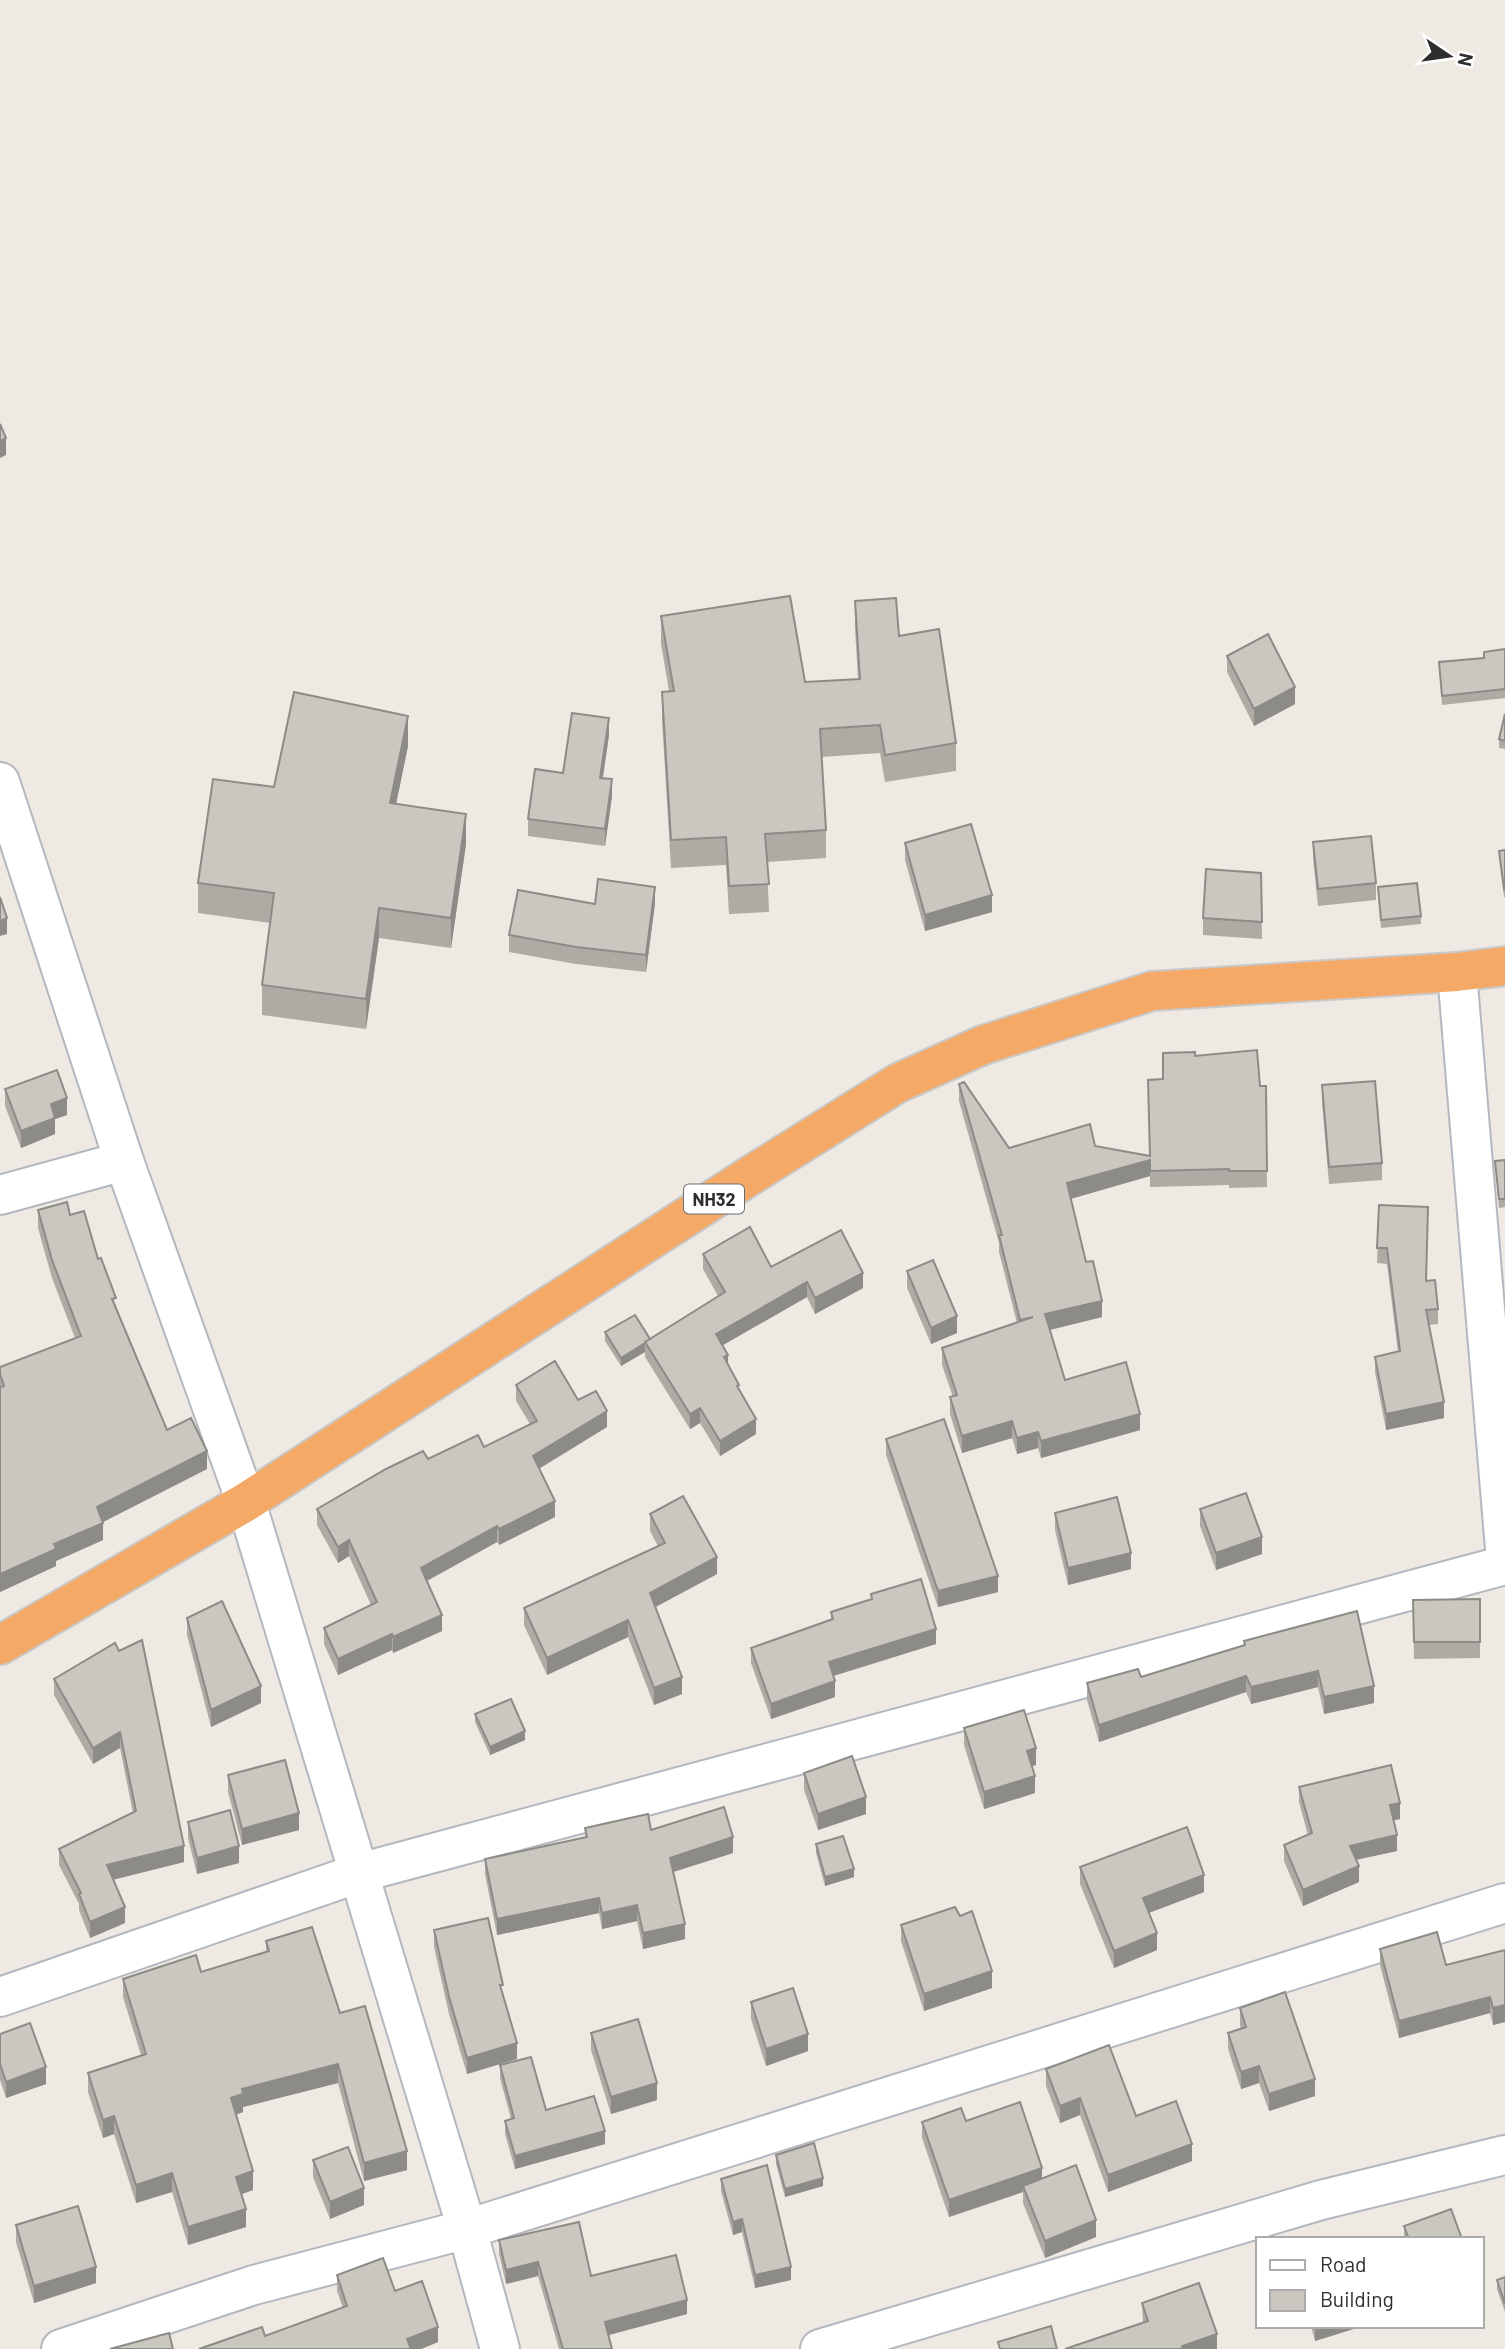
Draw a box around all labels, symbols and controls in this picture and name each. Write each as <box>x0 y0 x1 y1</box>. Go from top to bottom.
north arrow <box>1414 21 1484 91</box>
text: N <box>1453 51 1479 69</box>
road number: NH32 <box>684 1184 744 1214</box>
legend <box>1256 2237 1484 2328</box>
text: Road <box>1320 2251 1366 2276</box>
text: Building <box>1320 2286 1394 2311</box>

